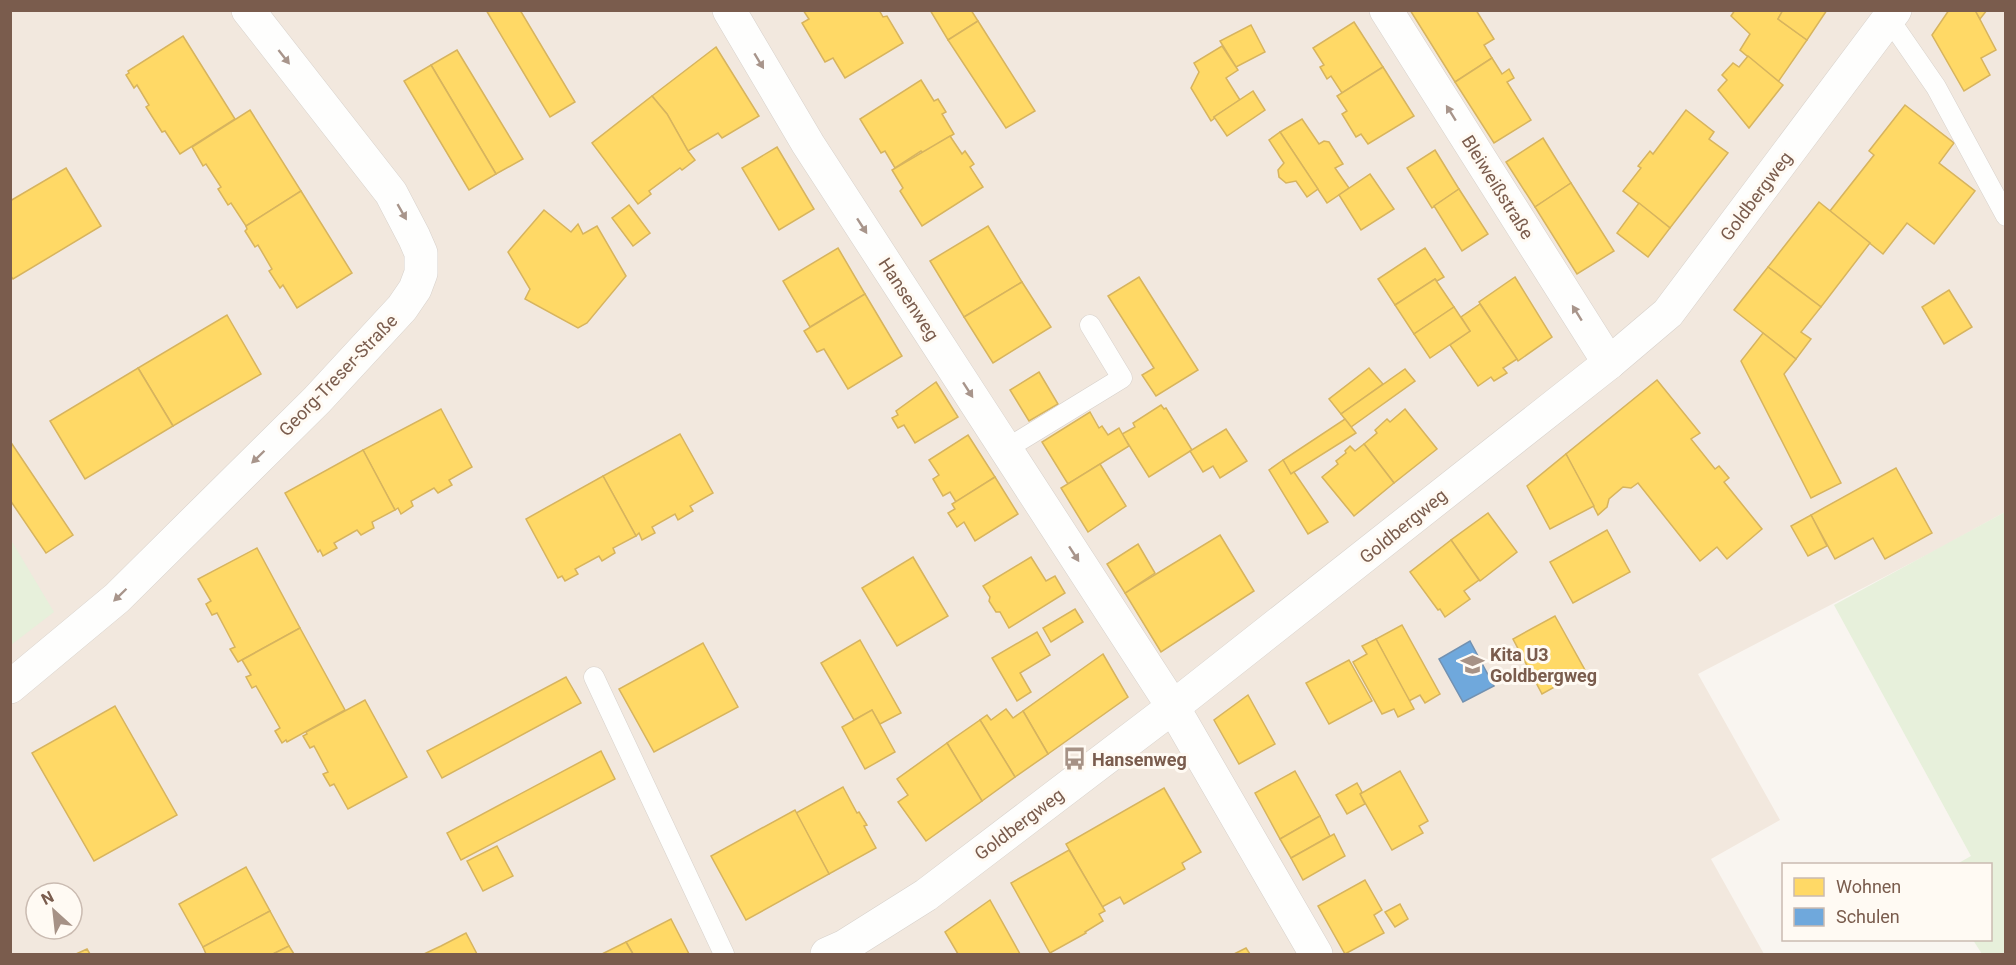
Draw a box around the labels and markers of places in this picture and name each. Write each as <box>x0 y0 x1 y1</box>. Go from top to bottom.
place label: Kita U3 Goldbergweg <box>1490 644 1597 686</box>
school or university icon: Kita U3 Goldbergweg <box>1459 651 1485 677</box>
bus stop icon: Hansenweg <box>1061 746 1087 772</box>
place label: Hansenweg <box>1092 749 1187 770</box>

